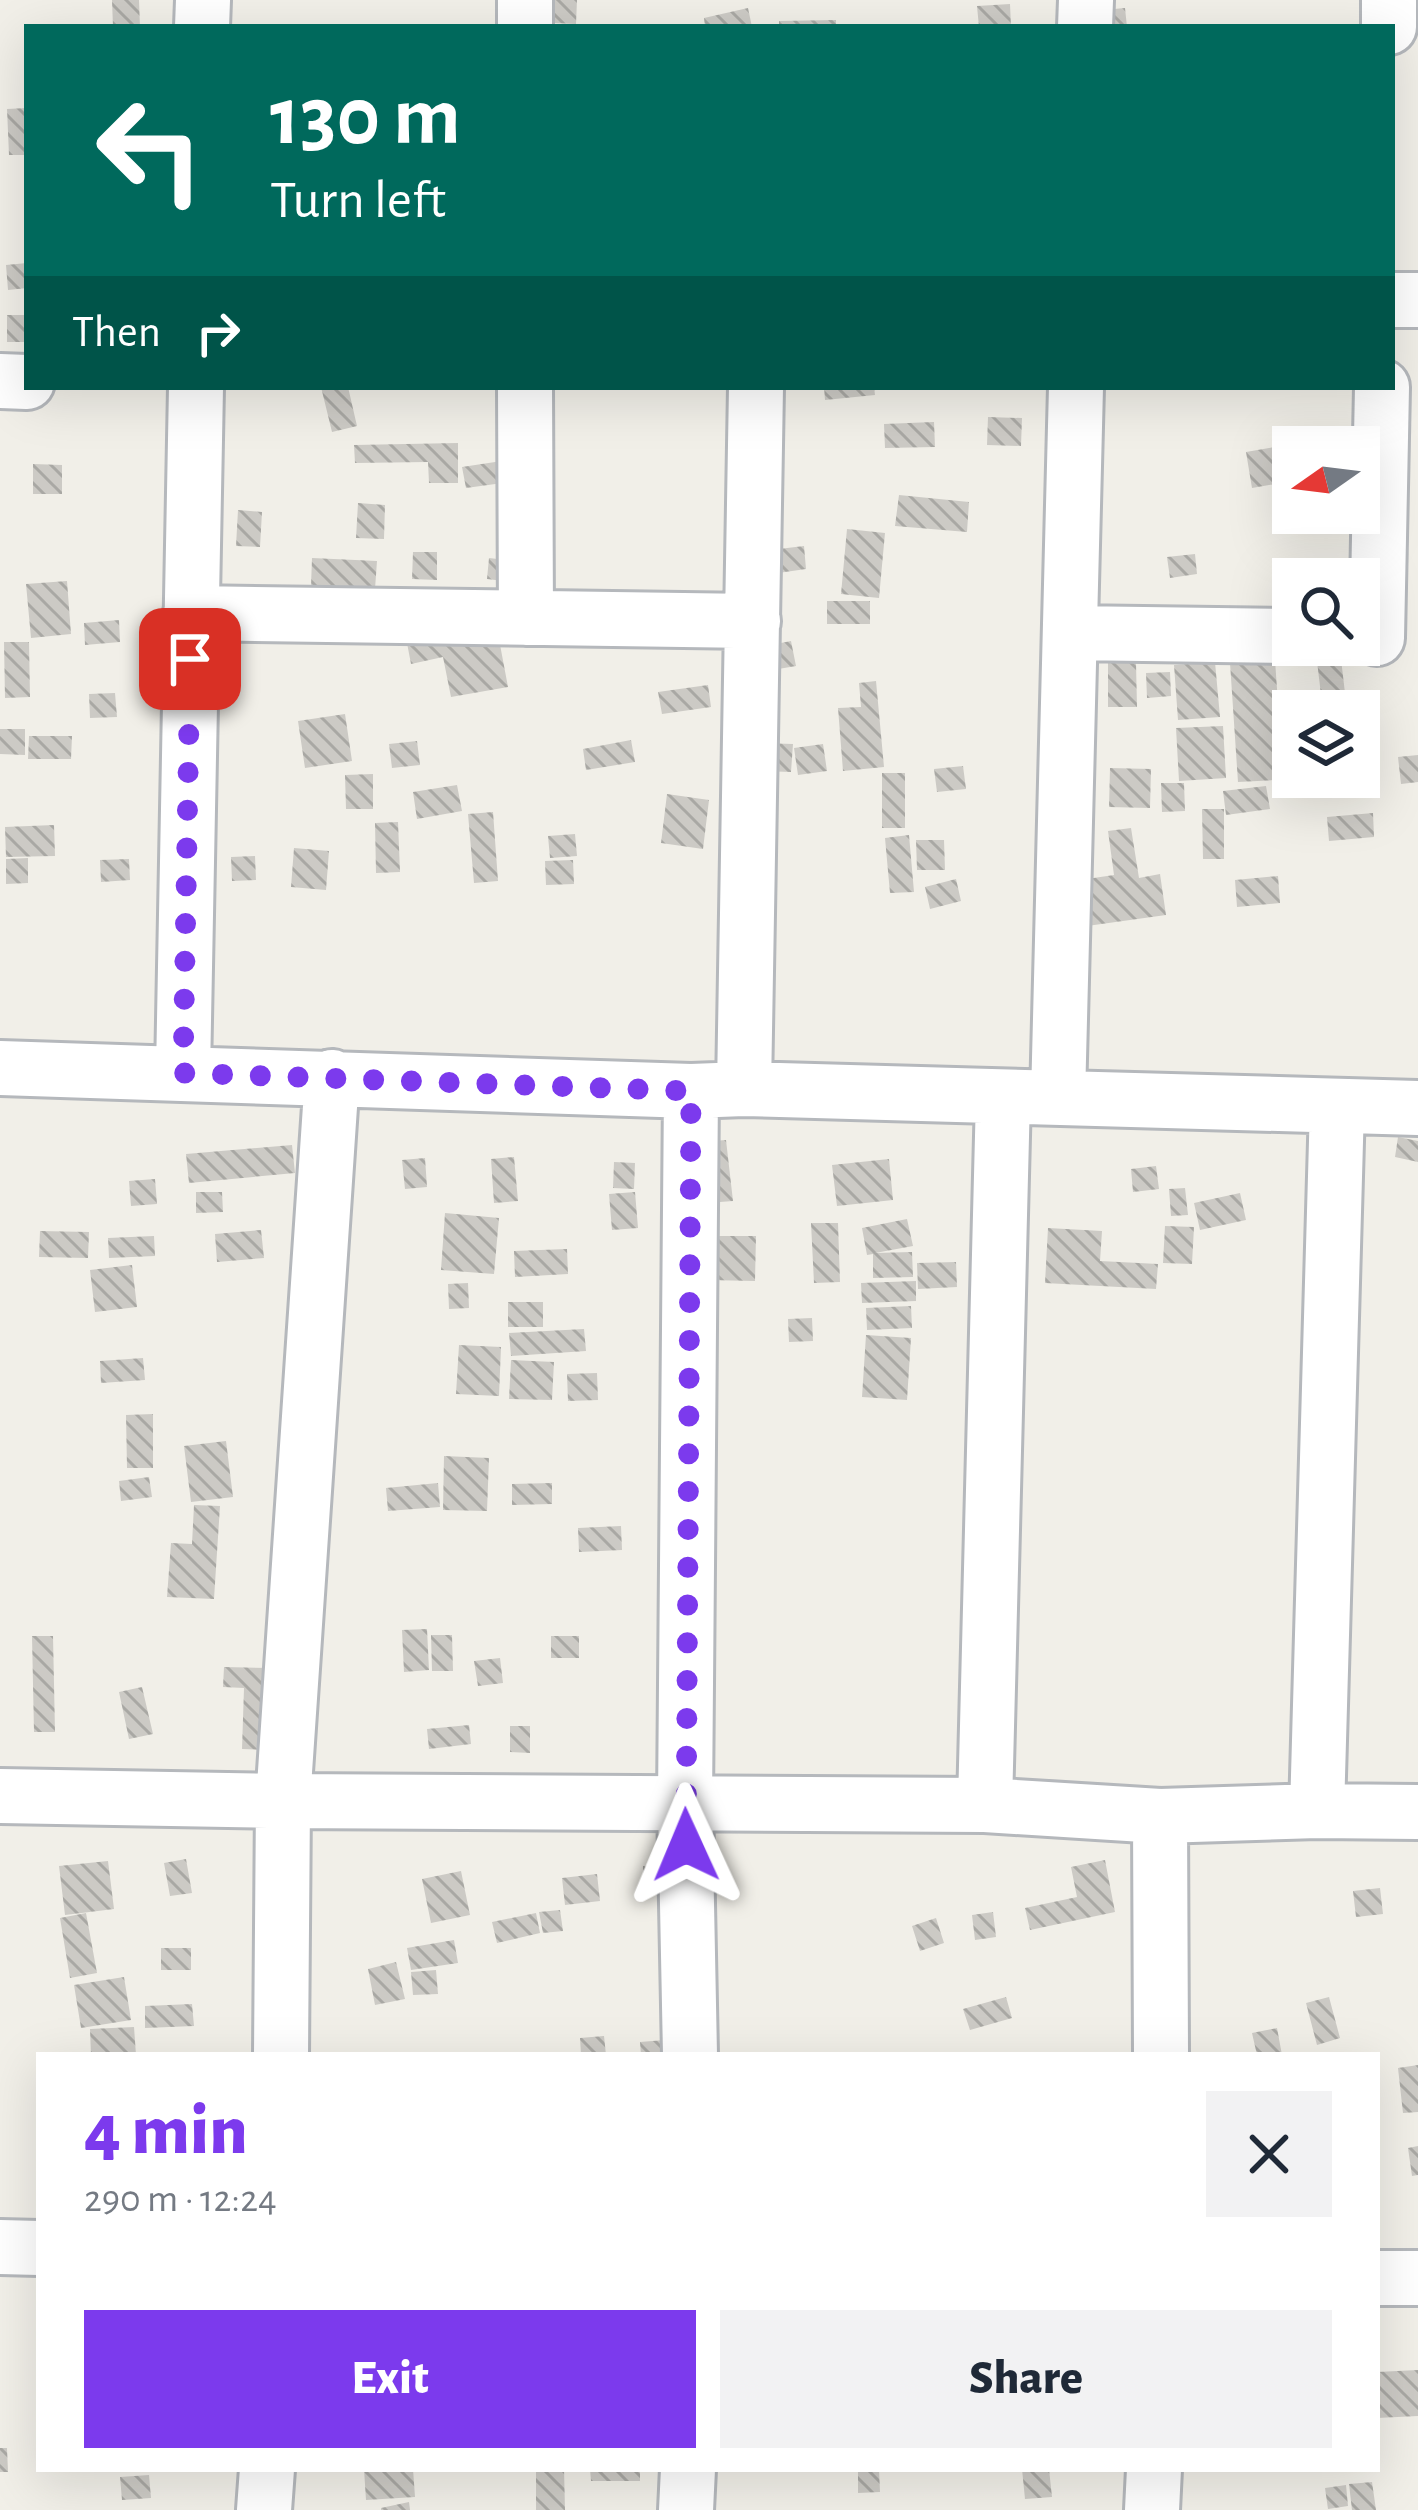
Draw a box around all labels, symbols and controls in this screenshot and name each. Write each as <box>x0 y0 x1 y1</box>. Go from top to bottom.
icon: left <box>72 72 228 228</box>
text: 130 m <box>270 76 461 160</box>
text: Turn left <box>270 174 446 228</box>
icon: right <box>185 300 251 366</box>
text: Then <box>72 310 161 355</box>
north arrow <box>1272 426 1380 534</box>
map controls <box>1272 426 1380 798</box>
button: search <box>1272 558 1380 666</box>
pin <box>139 608 241 710</box>
icon: arrive <box>157 626 223 692</box>
button: layers <box>1272 690 1380 798</box>
position arrow <box>623 1782 749 1908</box>
button: close <box>1206 2091 1332 2217</box>
text: 4 min <box>84 2095 248 2167</box>
text: 290 m · 12:24 <box>84 2180 277 2219</box>
button: Exit <box>84 2310 696 2448</box>
button: Share <box>720 2310 1332 2448</box>

